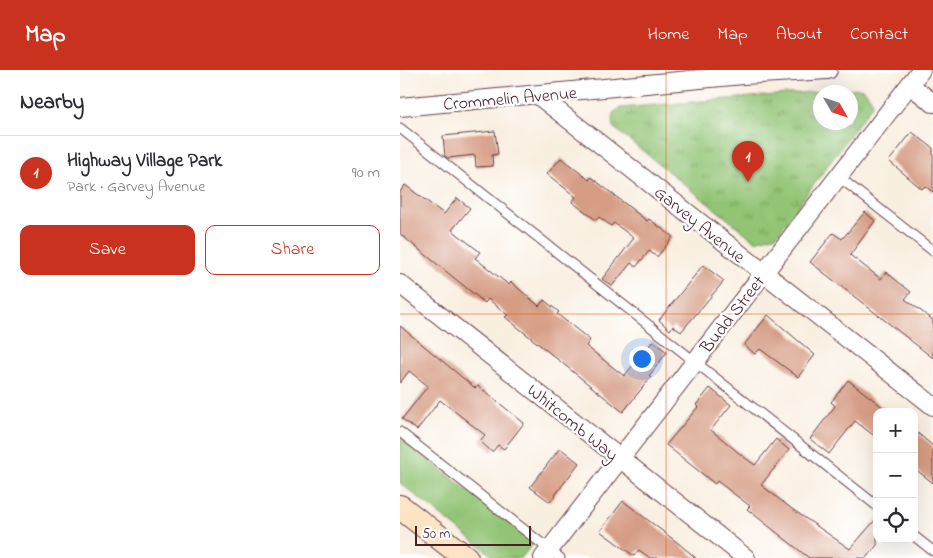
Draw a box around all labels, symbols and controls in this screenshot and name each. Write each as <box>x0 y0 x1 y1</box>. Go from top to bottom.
text: Map <box>25 18 66 53</box>
text: Home <box>648 22 689 48</box>
text: Map <box>717 22 748 48</box>
text: About <box>776 22 822 48</box>
text: Contact <box>850 22 908 48</box>
street label: Crommelin Avenue <box>442 81 579 119</box>
north arrow <box>813 85 858 130</box>
text: Nearby <box>20 88 84 118</box>
pin: 1 <box>732 141 764 182</box>
text: Highway Village Park <box>67 148 222 175</box>
text: 1 <box>33 161 39 185</box>
text: 90 m <box>352 161 380 185</box>
text: Park · Garvey Avenue <box>67 175 206 199</box>
street label: Garvey Avenue <box>648 181 751 271</box>
button: Save <box>20 225 195 275</box>
button: Share <box>205 225 380 275</box>
street label: Budd Street <box>694 271 772 360</box>
your location <box>629 346 655 372</box>
street label: Whitcomb Way <box>521 379 623 469</box>
map controls <box>873 408 918 543</box>
button: + <box>873 408 918 453</box>
button: − <box>873 453 918 498</box>
button: locate <box>873 498 918 543</box>
scale bar <box>415 523 531 546</box>
text: 50 m <box>422 524 450 545</box>

